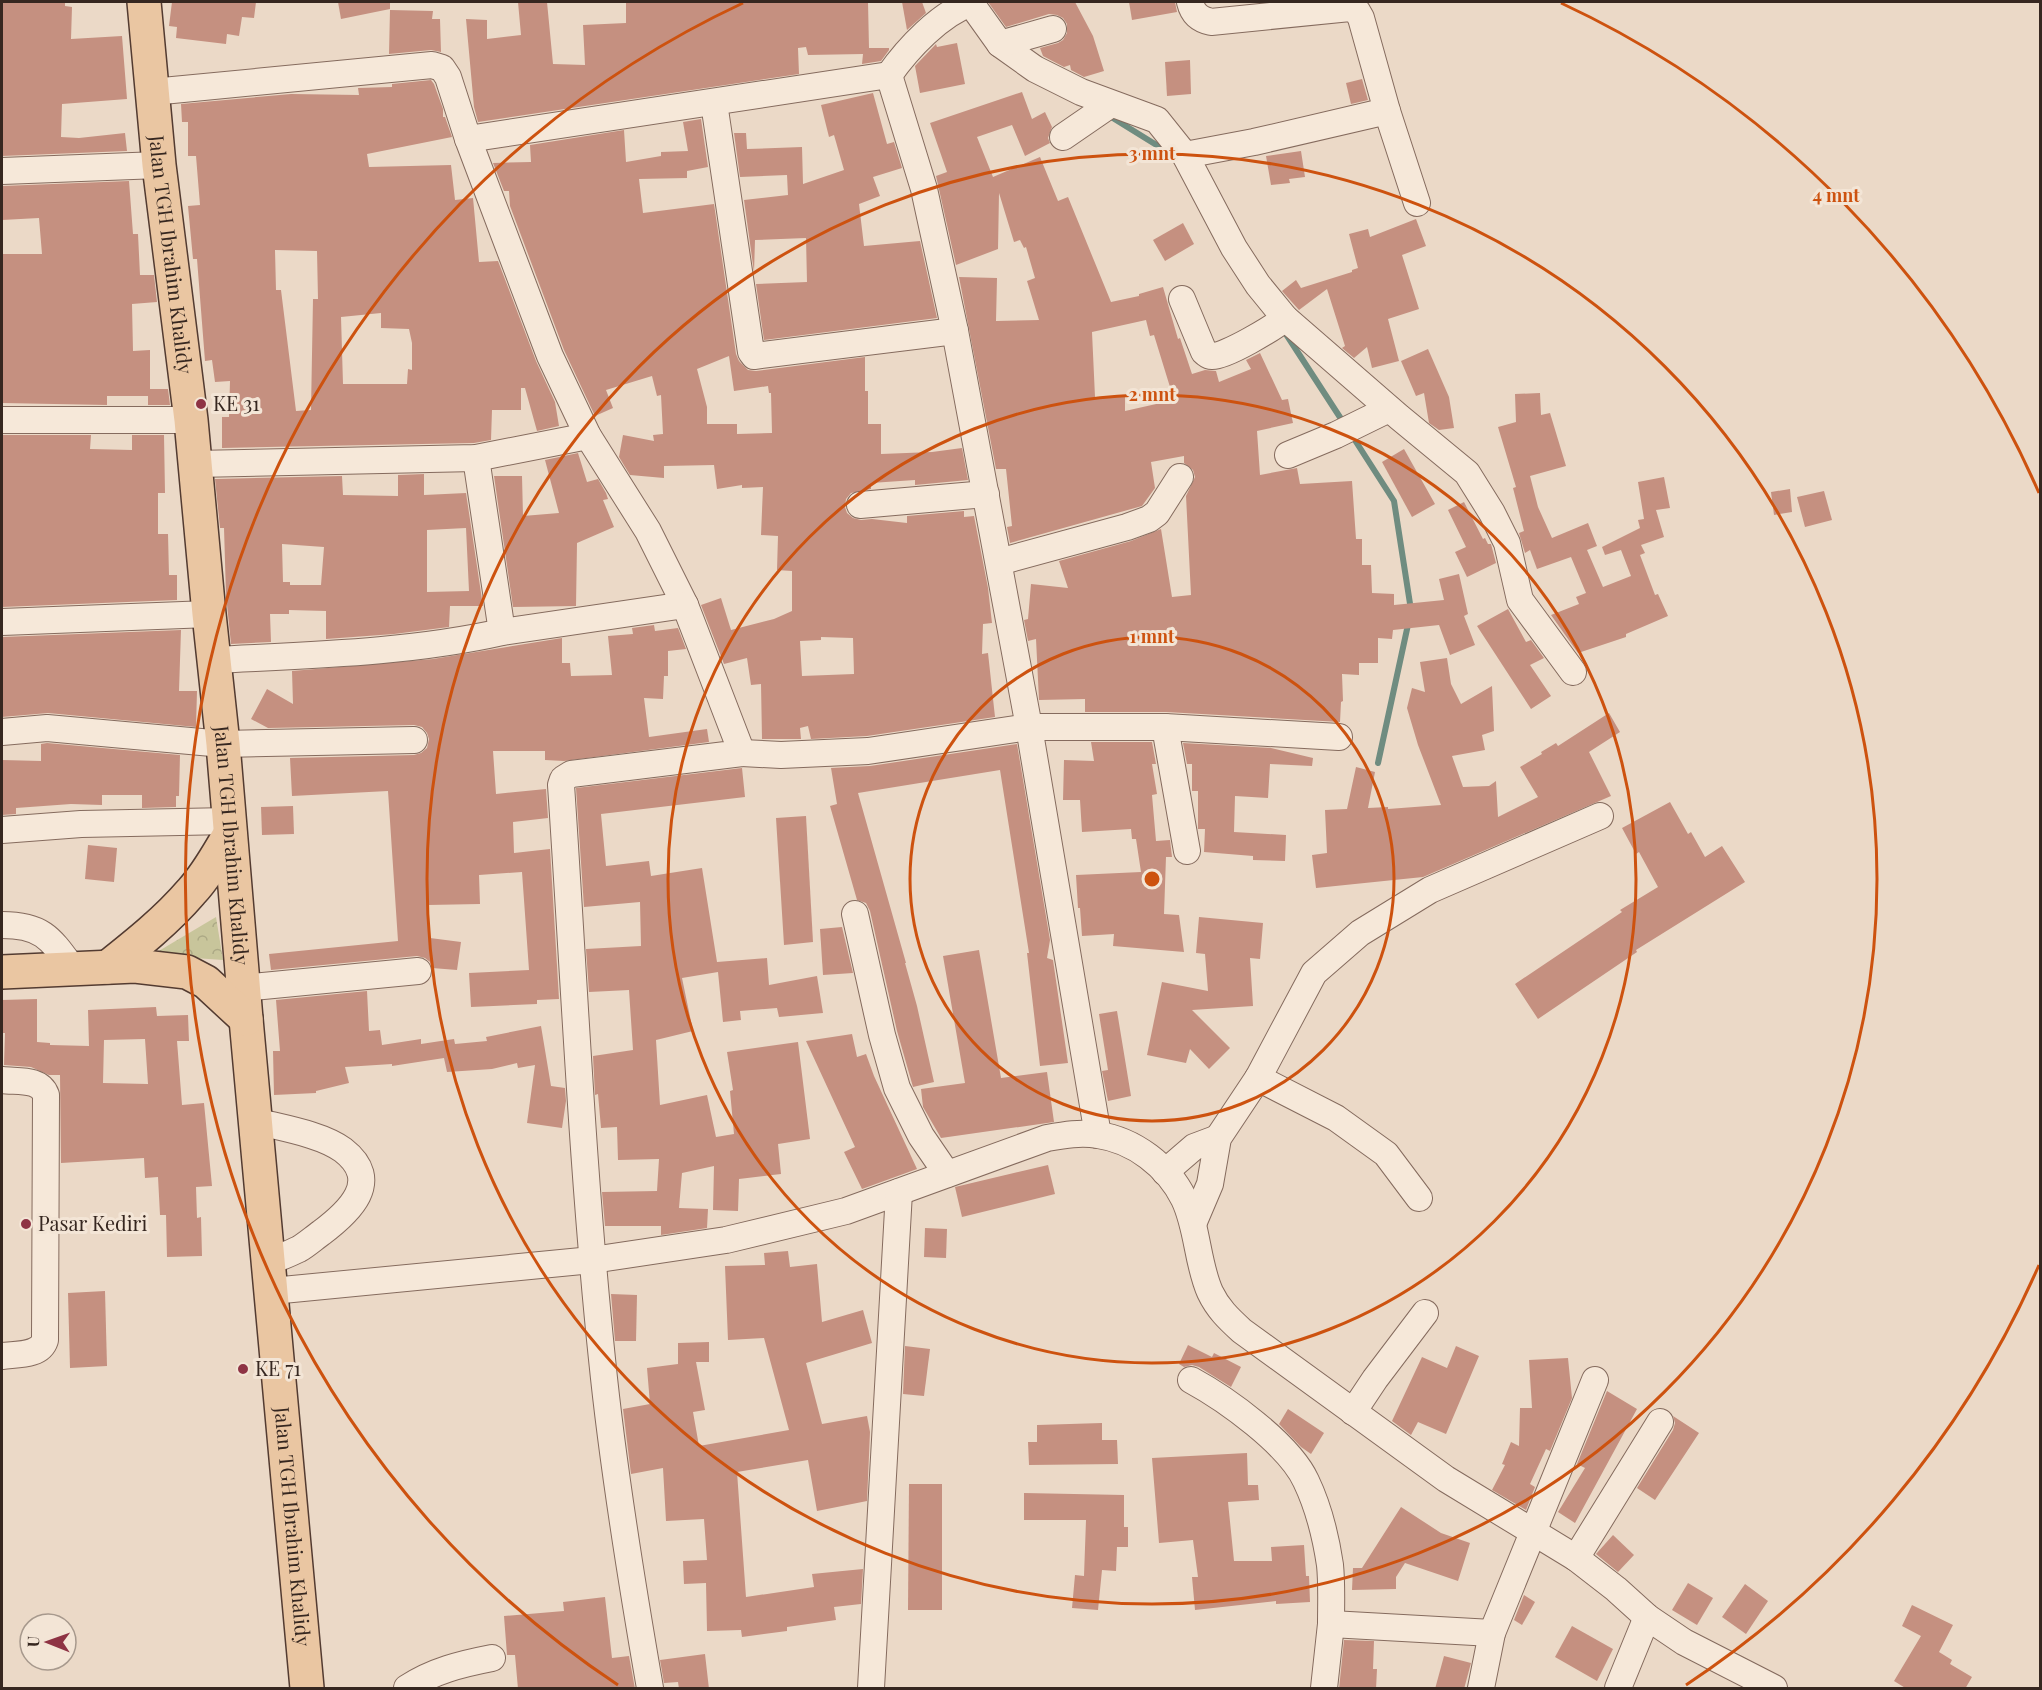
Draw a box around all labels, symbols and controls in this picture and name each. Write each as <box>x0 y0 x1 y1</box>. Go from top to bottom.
street label: Jalan TGH Ibrahim Khalidy <box>144 133 200 375</box>
text: 3 mnt <box>1129 141 1176 165</box>
text: 4 mnt <box>1812 183 1860 207</box>
text: 2 mnt <box>1128 382 1176 406</box>
place label: KE 31 <box>213 389 260 416</box>
marker: KE 31 <box>194 397 208 411</box>
text: 1 mnt <box>1130 624 1175 648</box>
street label: Jalan TGH Ibrahim Khalidy <box>209 723 256 966</box>
centre of rings <box>1142 869 1162 889</box>
place label: Pasar Kediri <box>38 1209 147 1236</box>
marker: Pasar Kediri <box>19 1217 33 1231</box>
place label: KE 71 <box>255 1354 301 1381</box>
marker: KE 71 <box>236 1362 250 1376</box>
street label: Jalan TGH Ibrahim Khalidy <box>269 1405 318 1647</box>
north arrow <box>18 1612 78 1672</box>
text: U <box>22 1636 43 1647</box>

